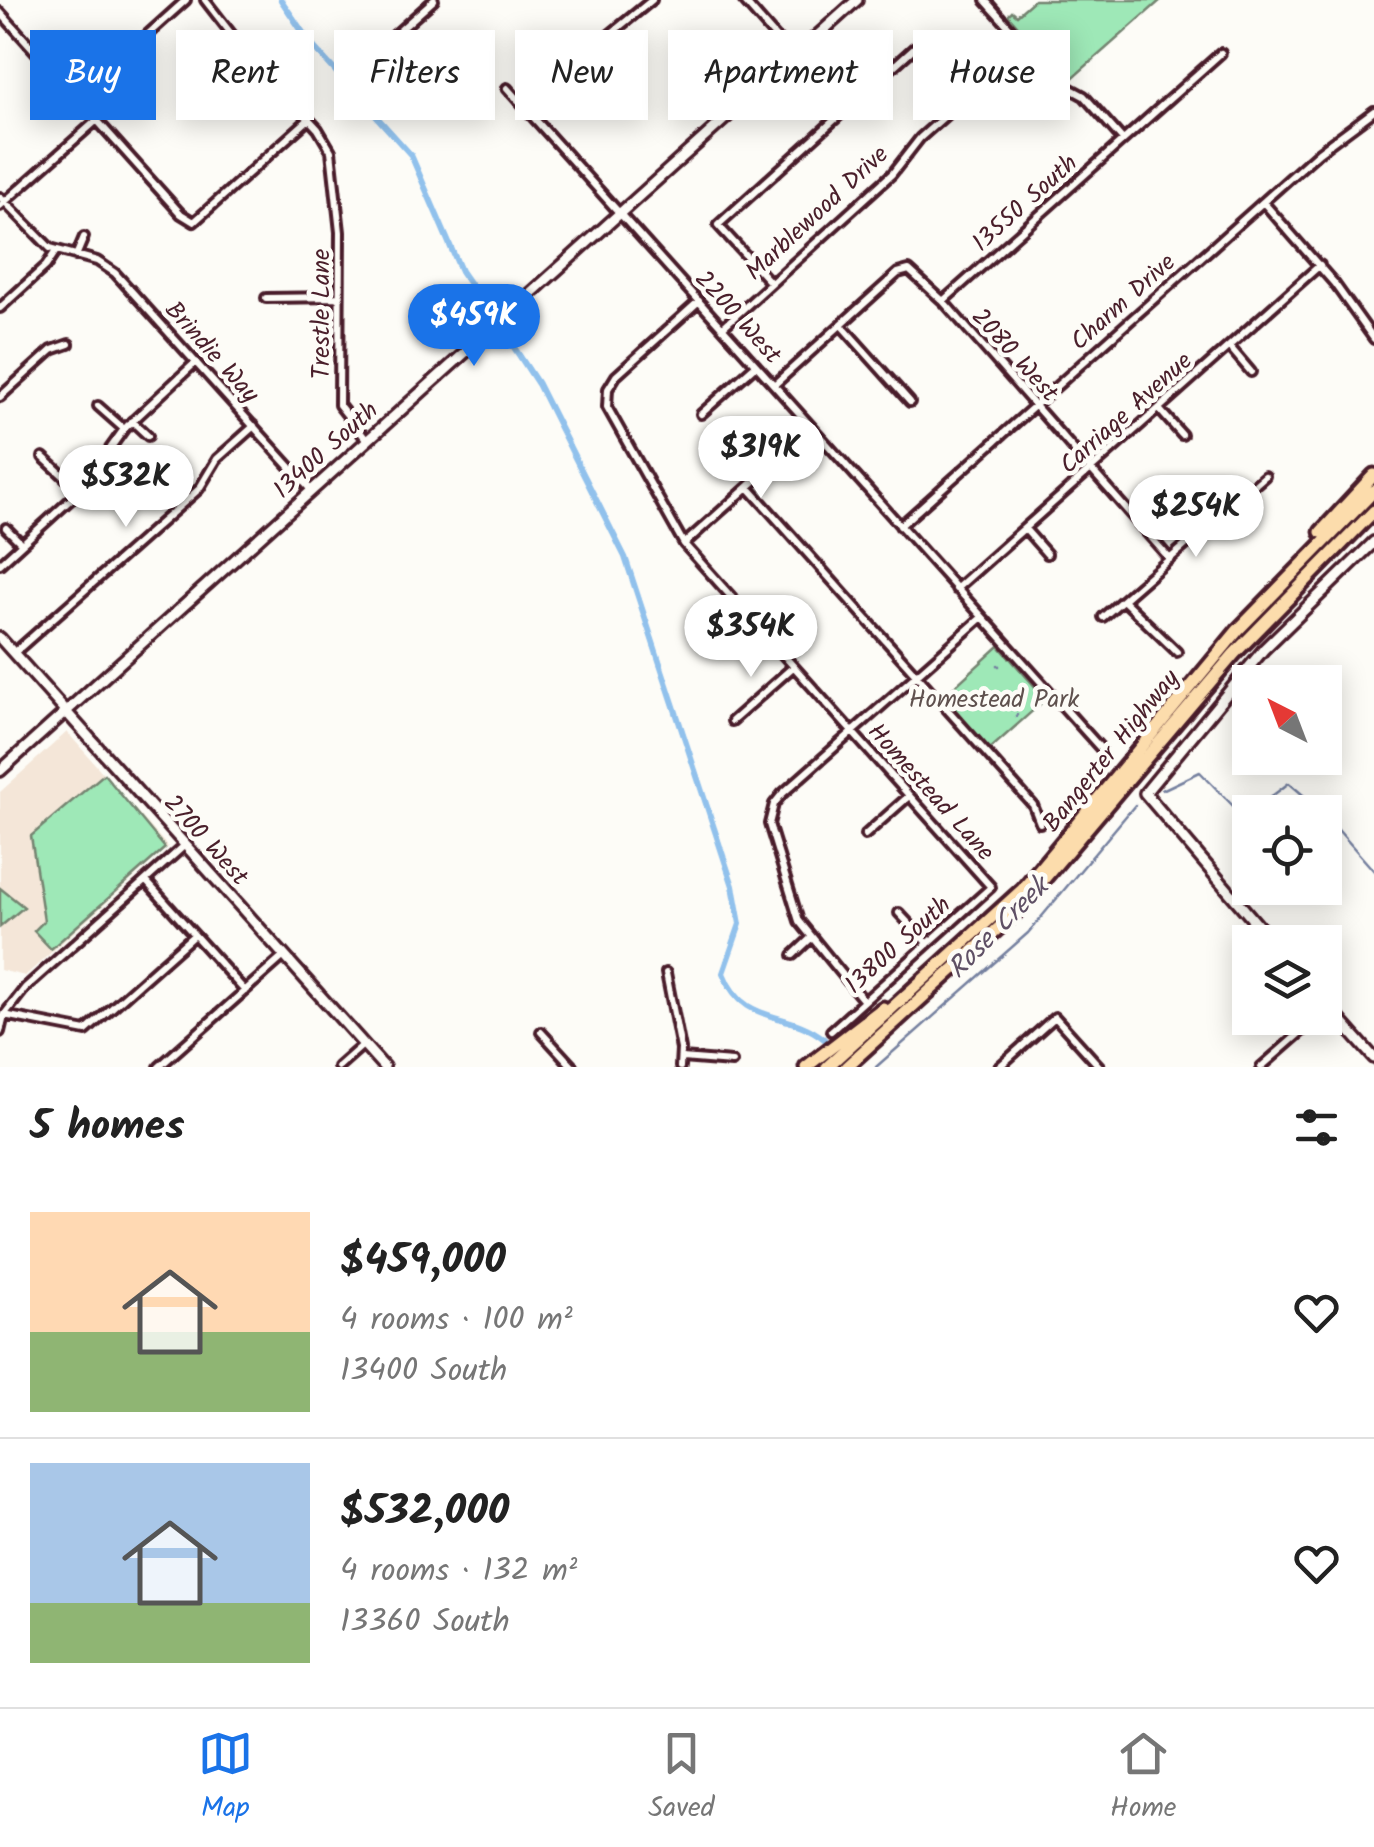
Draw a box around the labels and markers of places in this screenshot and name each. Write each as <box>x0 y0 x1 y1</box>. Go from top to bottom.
pin: $459K <box>404 284 544 369</box>
pin: $319K <box>691 416 831 501</box>
pin: $532K <box>56 445 196 530</box>
pin: $254K <box>1126 475 1266 560</box>
pin: $354K <box>681 595 821 680</box>

